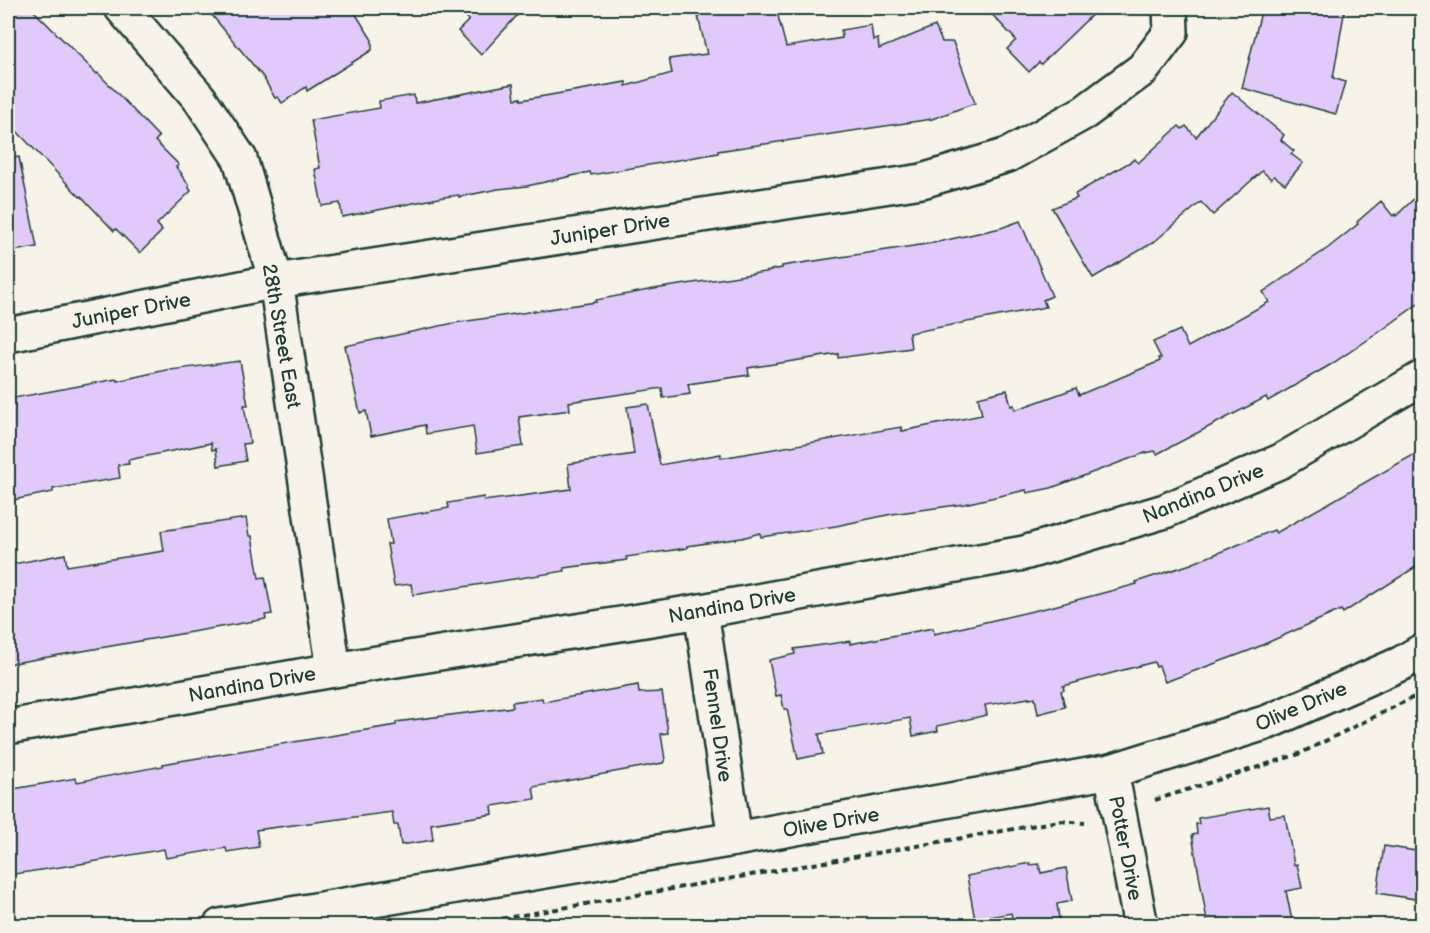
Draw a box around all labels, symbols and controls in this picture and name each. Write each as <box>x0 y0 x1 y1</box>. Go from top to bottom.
street label: Juniper Drive <box>549 209 672 251</box>
street label: 28th Street East <box>256 262 306 410</box>
street label: Juniper Drive <box>70 288 193 334</box>
street label: Nandina Drive <box>1139 459 1268 529</box>
street label: Nandina Drive <box>667 583 798 629</box>
street label: Nandina Drive <box>187 662 318 708</box>
street label: Fennel Drive <box>697 667 737 784</box>
street label: Olive Drive <box>1252 677 1351 737</box>
street label: Potter Drive <box>1103 794 1147 903</box>
street label: Olive Drive <box>781 803 881 843</box>

